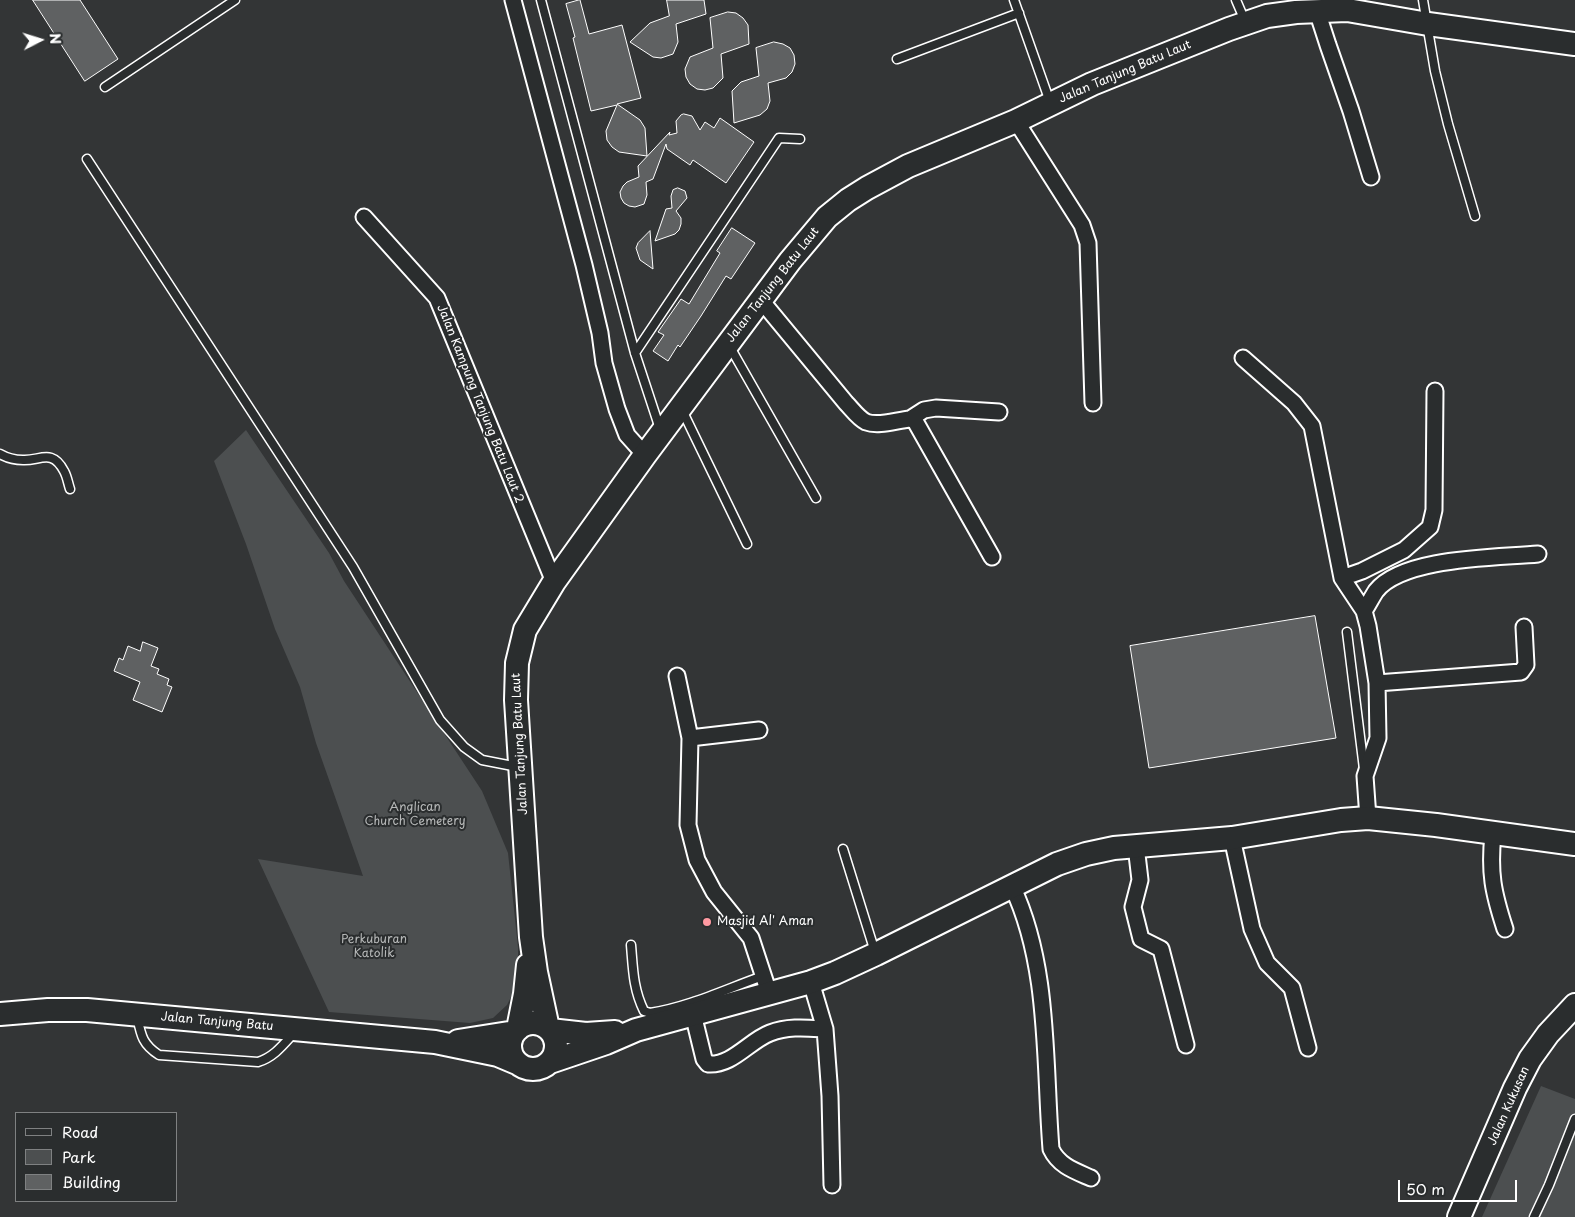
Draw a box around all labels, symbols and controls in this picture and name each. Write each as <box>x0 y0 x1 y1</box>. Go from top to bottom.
north arrow <box>15 15 65 65</box>
text: N <box>44 32 66 45</box>
street label: Jalan Tanjung Batu Laut <box>1057 38 1193 106</box>
street label: Jalan Tanjung Batu Laut <box>724 225 822 345</box>
street label: Jalan Kampung Tanjung Batu Laut 2 <box>433 303 527 505</box>
street label: Jalan Tanjung Batu Laut <box>509 673 531 815</box>
park label: Anglican Church Cemetery <box>364 801 466 829</box>
place label: Masjid Al' Aman <box>717 915 814 929</box>
marker: Masjid Al' Aman <box>701 916 713 928</box>
park label: Perkuburan Katolik <box>341 933 407 961</box>
street label: Jalan Tanjung Batu <box>160 1010 274 1034</box>
street label: Jalan Kukusan <box>1485 1064 1533 1148</box>
legend <box>15 1112 178 1202</box>
text: Road <box>62 1120 98 1143</box>
text: Park <box>62 1145 96 1168</box>
text: Building <box>62 1170 121 1193</box>
scale bar <box>1400 1170 1519 1202</box>
text: 50 m <box>1406 1177 1445 1200</box>

